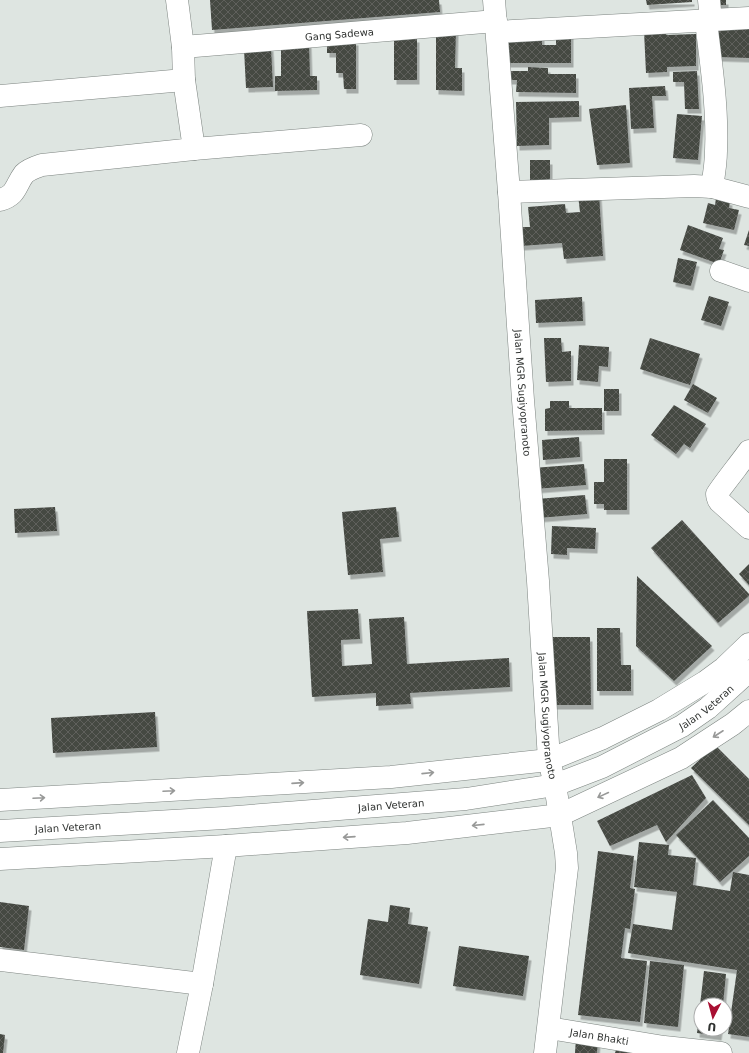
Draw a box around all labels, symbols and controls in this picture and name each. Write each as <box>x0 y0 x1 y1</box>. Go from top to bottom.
street label: Gang Sadewa <box>305 26 374 43</box>
street label: Jalan MGR Sugiyopranoto <box>512 328 533 457</box>
street label: Jalan MGR Sugiyopranoto <box>536 651 558 780</box>
street label: Jalan Veteran <box>676 683 736 733</box>
one-way arrow <box>713 730 724 738</box>
one-way arrow <box>421 769 434 777</box>
one-way arrow <box>292 779 305 786</box>
one-way arrow <box>162 787 175 794</box>
one-way arrow <box>597 792 609 799</box>
one-way arrow <box>32 794 45 802</box>
street label: Jalan Veteran <box>357 797 425 814</box>
street label: Jalan Veteran <box>33 820 101 835</box>
one-way arrow <box>472 821 485 828</box>
one-way arrow <box>343 833 356 840</box>
north arrow <box>693 997 733 1037</box>
text: U <box>707 1020 717 1033</box>
street label: Jalan Bhakti <box>568 1026 629 1047</box>

